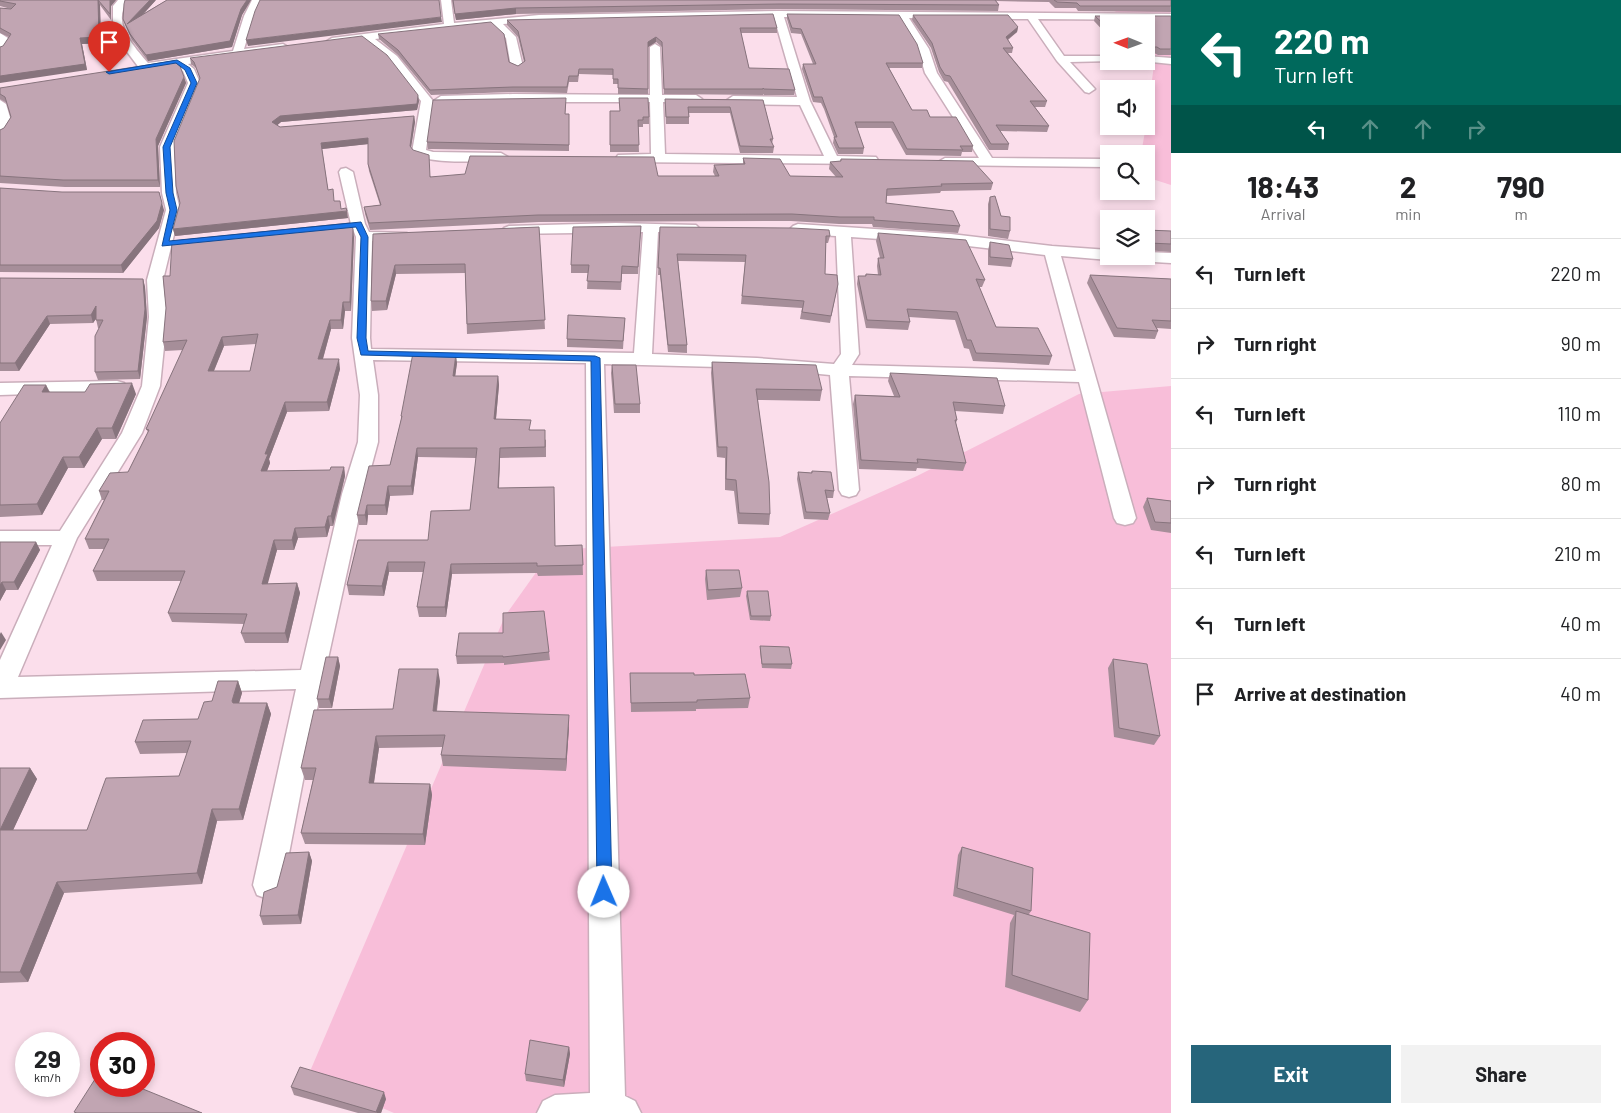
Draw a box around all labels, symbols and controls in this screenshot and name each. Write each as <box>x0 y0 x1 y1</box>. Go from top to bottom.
north arrow <box>1100 15 1155 70</box>
map controls <box>1100 15 1155 265</box>
text: 220 m <box>1274 19 1369 61</box>
icon: left <box>1191 20 1256 85</box>
pin <box>88 21 130 72</box>
icon: arrive <box>95 28 123 56</box>
text: Turn left <box>1274 61 1354 87</box>
button: sound <box>1100 80 1155 135</box>
icon: left <box>1303 115 1331 143</box>
icon: ahead <box>1356 115 1384 143</box>
icon: ahead <box>1409 115 1437 143</box>
icon: right <box>1462 115 1490 143</box>
button: search <box>1100 145 1155 200</box>
text: 18:43 <box>1247 168 1319 204</box>
text: 2 <box>1400 168 1417 204</box>
text: 790 <box>1497 168 1545 204</box>
text: Arrival <box>1261 204 1305 223</box>
text: min <box>1395 204 1421 223</box>
text: m <box>1514 204 1528 223</box>
button: layers <box>1100 210 1155 265</box>
icon: left <box>1191 260 1219 288</box>
text: Turn left <box>1234 262 1305 285</box>
text: 220 m <box>1550 262 1601 285</box>
icon: right <box>1191 330 1219 358</box>
text: Turn right <box>1234 332 1316 355</box>
text: 90 m <box>1561 332 1601 355</box>
icon: left <box>1191 400 1219 428</box>
text: Turn left <box>1234 402 1305 425</box>
text: 110 m <box>1557 402 1601 425</box>
icon: right <box>1191 470 1219 498</box>
text: Turn right <box>1234 472 1316 495</box>
text: 80 m <box>1561 472 1601 495</box>
icon: left <box>1191 540 1219 568</box>
text: Turn left <box>1234 542 1305 565</box>
text: 210 m <box>1554 542 1601 565</box>
icon: left <box>1191 610 1219 638</box>
text: Turn left <box>1234 612 1305 635</box>
text: 40 m <box>1560 612 1601 635</box>
icon: arrive <box>1191 680 1219 708</box>
text: Arrive at destination <box>1234 682 1406 705</box>
text: 40 m <box>1560 682 1601 705</box>
position arrow <box>577 865 629 917</box>
speed limit sign: 30 <box>90 1032 155 1097</box>
text: 29 <box>34 1043 61 1073</box>
button: Exit <box>1191 1045 1391 1103</box>
button: Share <box>1401 1045 1601 1103</box>
text: km/h <box>34 1070 61 1084</box>

